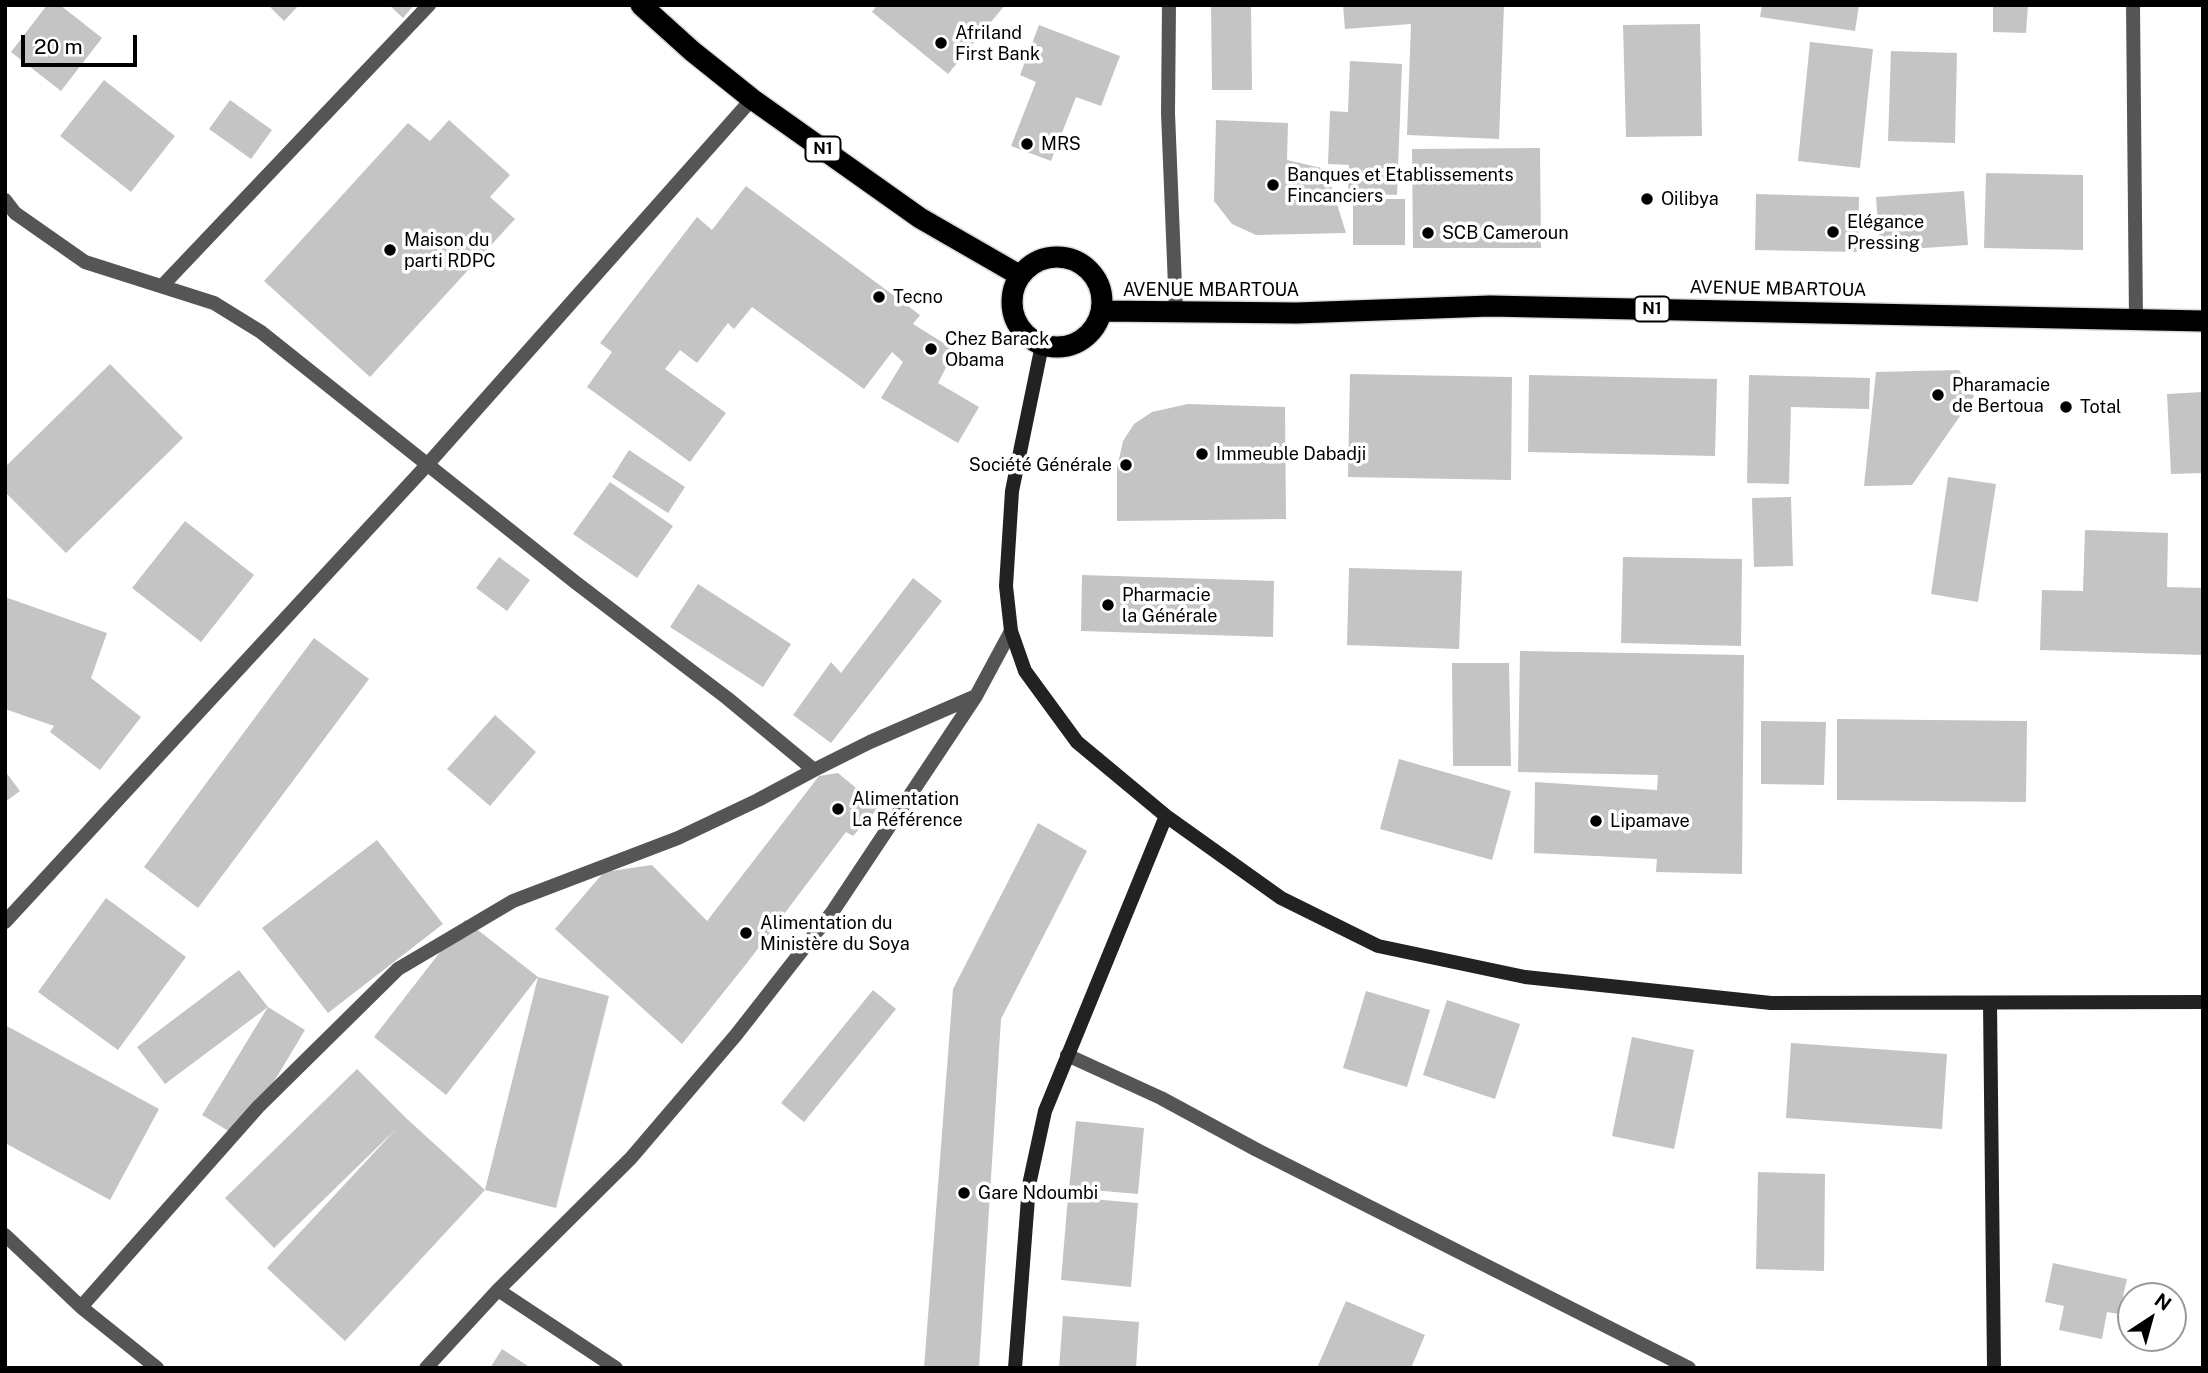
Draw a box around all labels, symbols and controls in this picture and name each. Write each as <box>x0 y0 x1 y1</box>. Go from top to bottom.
scale bar <box>24 21 140 65</box>
place label: Afriland First Bank <box>955 22 1040 64</box>
text: 20 m <box>34 34 83 59</box>
marker: Afriland First Bank <box>933 35 949 51</box>
place label: MRS <box>1041 133 1081 155</box>
road number: N1 <box>806 136 840 162</box>
marker: MRS <box>1019 136 1035 152</box>
place label: Banques et Etablissements Fincanciers <box>1287 164 1514 206</box>
marker: Banques et Etablissements Fincanciers <box>1265 177 1281 193</box>
place label: Oilibya <box>1661 188 1719 210</box>
marker: Oilibya <box>1639 191 1655 207</box>
place label: Elégance Pressing <box>1847 211 1924 254</box>
place label: SCB Cameroun <box>1442 222 1569 244</box>
marker: Elégance Pressing <box>1825 224 1841 240</box>
marker: SCB Cameroun <box>1420 225 1436 241</box>
place label: Maison du parti RDPC <box>404 229 496 272</box>
marker: Maison du parti RDPC <box>382 242 398 258</box>
street label: AVENUE MBARTOUA <box>1689 277 1867 301</box>
street label: AVENUE MBARTOUA <box>1123 279 1299 301</box>
place label: Tecno <box>893 286 943 308</box>
marker: Tecno <box>871 289 887 305</box>
road number: N1 <box>1634 296 1670 322</box>
place label: Chez Barack Obama <box>945 328 1049 370</box>
marker: Chez Barack Obama <box>923 341 939 357</box>
place label: Pharamacie de Bertoua <box>1952 374 2050 416</box>
marker: Pharamacie de Bertoua <box>1930 387 1946 403</box>
place label: Total <box>2080 396 2122 418</box>
marker: Total <box>2058 399 2074 415</box>
place label: Immeuble Dabadji <box>1216 443 1366 465</box>
marker: Immeuble Dabadji <box>1194 446 1210 462</box>
place label: Société Générale <box>969 454 1112 476</box>
marker: Société Générale <box>1118 457 1134 473</box>
place label: Pharmacie la Générale <box>1122 584 1218 626</box>
marker: Pharmacie la Générale <box>1100 597 1116 613</box>
place label: Alimentation La Référence <box>852 788 963 830</box>
marker: Alimentation La Référence <box>830 801 846 817</box>
place label: Lipamave <box>1610 810 1690 832</box>
marker: Lipamave <box>1588 813 1604 829</box>
place label: Alimentation du Ministère du Soya <box>760 912 910 954</box>
marker: Alimentation du Ministère du Soya <box>738 925 754 941</box>
place label: Gare Ndoumbi <box>978 1182 1098 1204</box>
marker: Gare Ndoumbi <box>956 1185 972 1201</box>
north arrow <box>2117 1282 2187 1352</box>
text: N <box>2151 1288 2176 1315</box>

